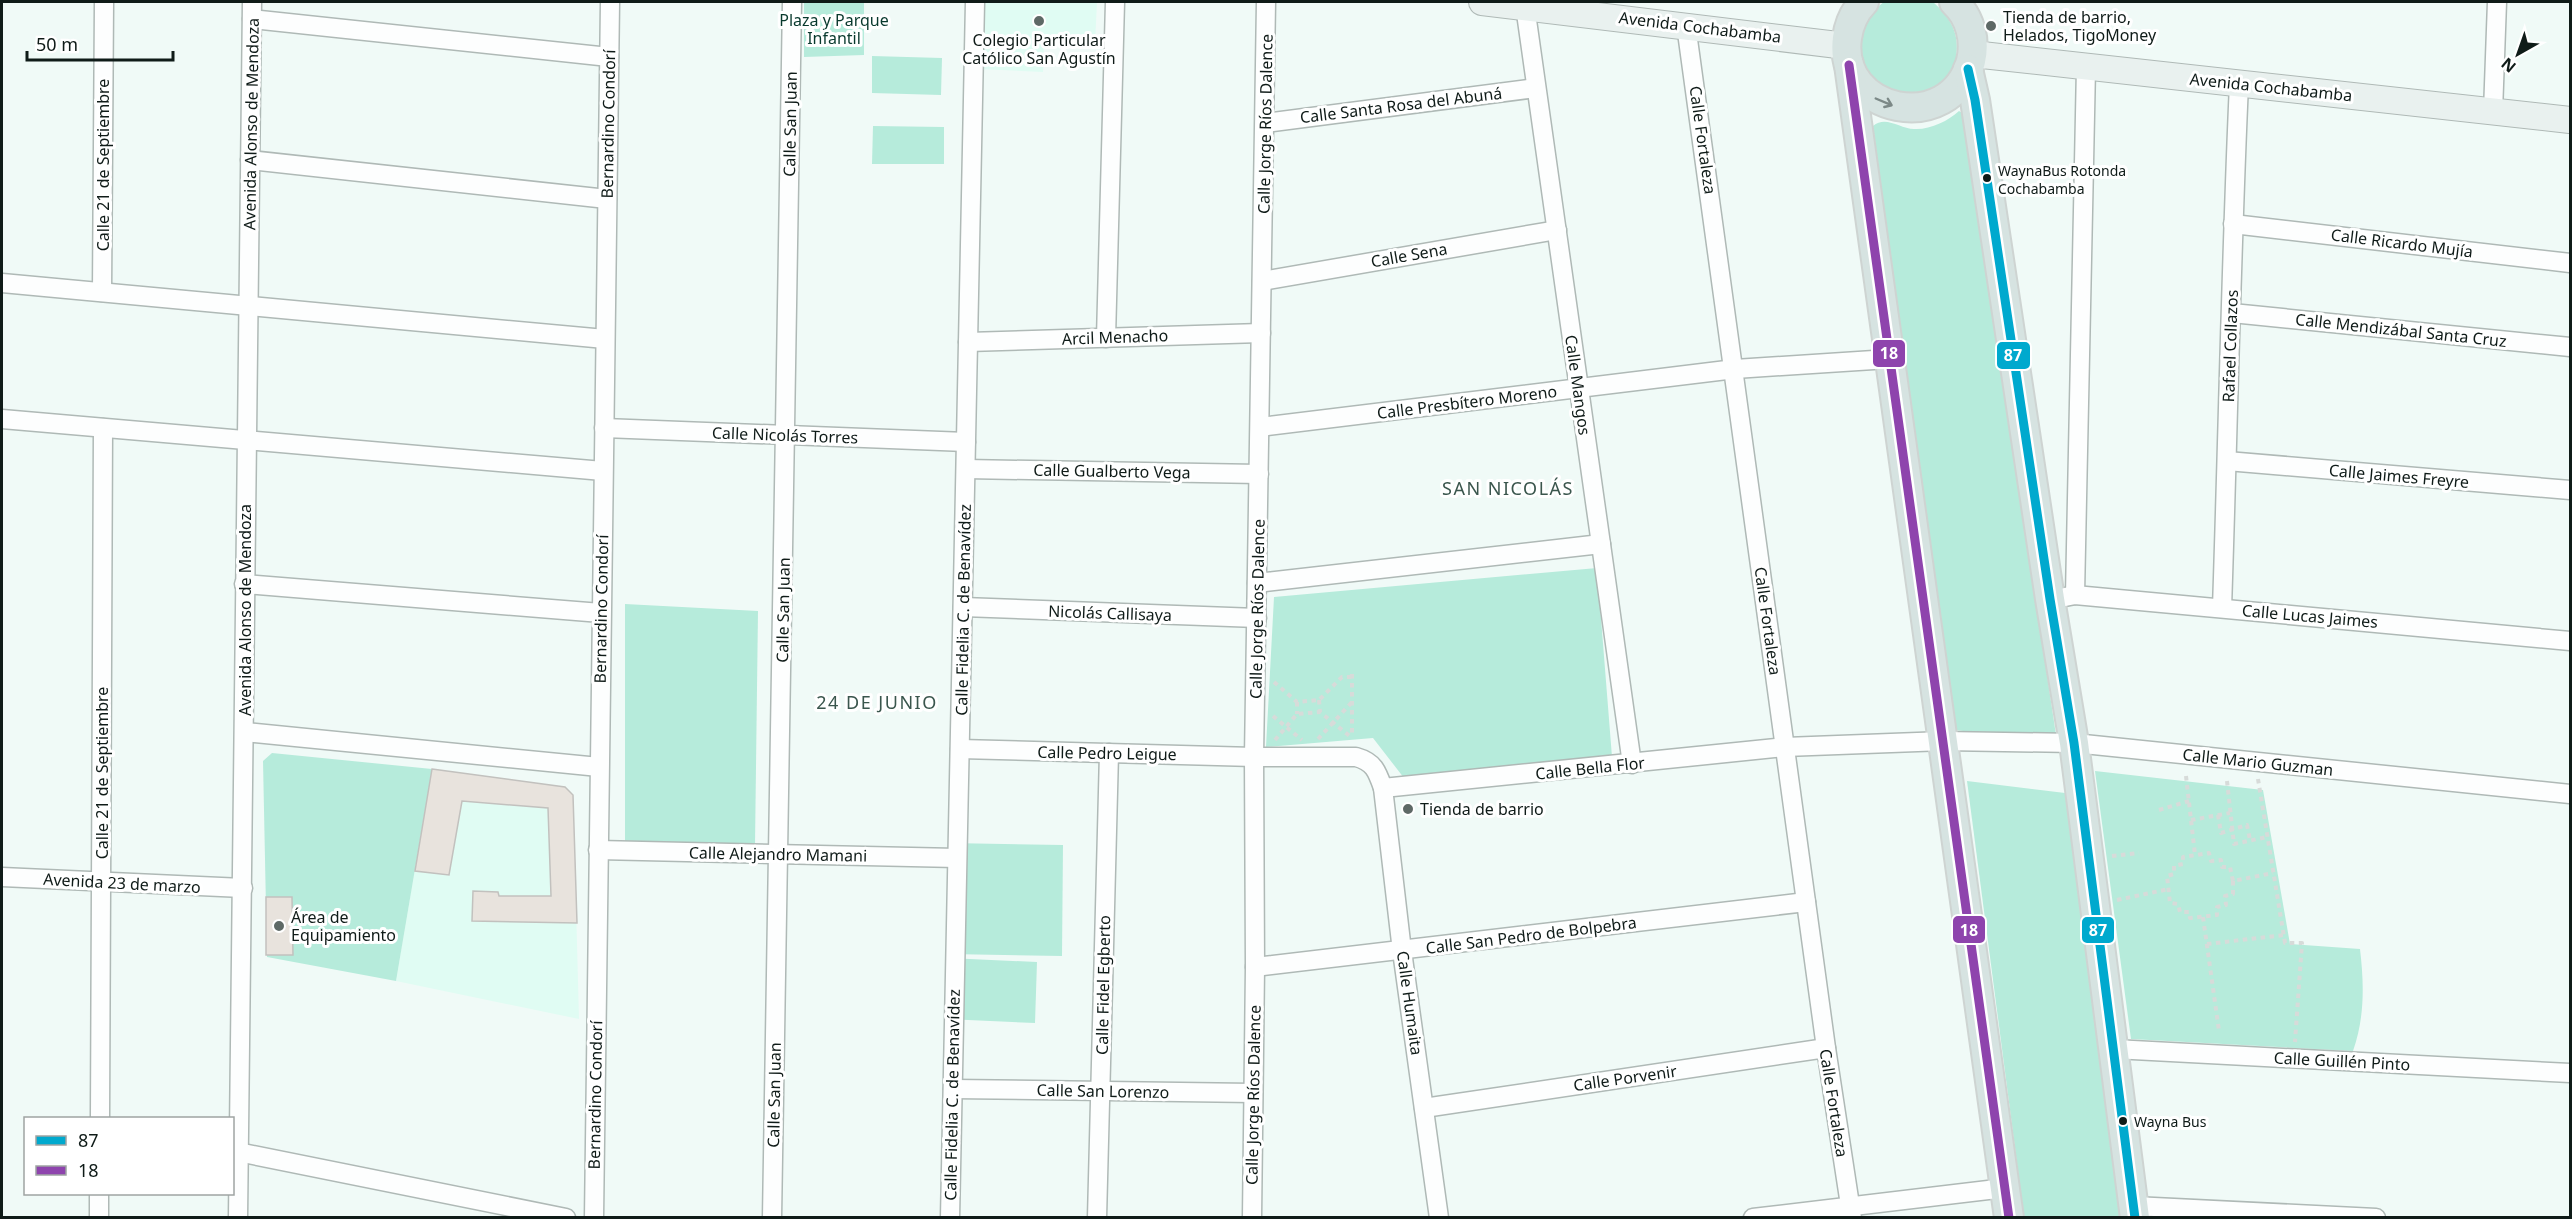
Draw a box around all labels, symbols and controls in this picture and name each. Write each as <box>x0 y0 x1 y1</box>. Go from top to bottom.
street label: Avenida Cochabamba <box>1618 6 1782 48</box>
place label: Tienda de barrio, Helados, TigoMoney <box>2003 6 2157 46</box>
park label: Plaza y Parque Infantil <box>779 9 889 49</box>
marker: Colegio Particular Católico San Agustín <box>1032 14 1046 28</box>
street label: Avenida Alonso de Mendoza <box>238 18 264 230</box>
marker: Tienda de barrio, Helados, TigoMoney <box>1984 19 1998 33</box>
scale bar <box>27 24 172 62</box>
north arrow <box>2488 24 2548 84</box>
place label: Colegio Particular Católico San Agustín <box>962 29 1116 69</box>
text: 50 m <box>36 32 78 56</box>
street label: Calle Jorge Ríos Dalence <box>1252 34 1278 214</box>
street label: Bernardino Condorí <box>596 49 620 199</box>
text: N <box>2496 53 2520 78</box>
street label: Avenida Cochabamba <box>2189 68 2353 106</box>
street label: Calle San Juan <box>778 71 802 177</box>
street label: Calle 21 de Septiembre <box>92 79 114 251</box>
street label: Calle Santa Rosa del Abuná <box>1299 82 1503 128</box>
street label: Calle Fortaleza <box>1684 84 1722 196</box>
one-way arrow <box>1875 97 1893 108</box>
place label: WaynaBus Rotonda Cochabamba <box>1998 161 2126 198</box>
marker: WaynaBus Rotonda Cochabamba <box>1981 172 1993 184</box>
street label: Calle Ricardo Mujía <box>2330 223 2474 263</box>
street label: Calle Sena <box>1369 237 1449 273</box>
street label: Rafael Collazos <box>2217 289 2243 403</box>
street label: Calle Mendizábal Santa Cruz <box>2294 308 2508 352</box>
street label: Arcil Menacho <box>1062 324 1168 350</box>
street label: Calle Mangos <box>1560 333 1596 437</box>
line badge: 18 <box>1872 339 1906 368</box>
line badge: 87 <box>1996 341 2031 370</box>
text: 18 <box>1880 342 1898 364</box>
text: 87 <box>2004 344 2022 366</box>
street label: Calle Presbítero Moreno <box>1376 380 1558 424</box>
street label: Calle Nicolás Torres <box>712 421 858 449</box>
street label: Calle Gualberto Vega <box>1033 459 1191 483</box>
street label: Calle Jaimes Freyre <box>2328 459 2470 493</box>
district label: SAN NICOLÁS <box>1442 476 1574 500</box>
street label: Avenida Alonso de Mendoza <box>234 504 256 716</box>
street label: Calle Fidelia C. de Benavídez <box>950 504 976 716</box>
street label: Calle Jorge Ríos Dalence <box>1244 519 1270 699</box>
street label: Bernardino Condorí <box>589 534 613 684</box>
street label: Calle San Juan <box>771 557 795 663</box>
street label: Calle Fortaleza <box>1749 565 1787 677</box>
street label: Calle Lucas Jaimes <box>2241 599 2379 633</box>
street label: Nicolás Callisaya <box>1048 600 1172 626</box>
street label: Calle 21 de Septiembre <box>91 687 113 859</box>
district label: 24 DE JUNIO <box>816 690 938 714</box>
street label: Calle Pedro Leigue <box>1037 741 1177 765</box>
street label: Calle Mario Guzman <box>2182 743 2334 781</box>
street label: Calle Bella Flor <box>1534 751 1646 785</box>
place label: Tienda de barrio <box>1420 798 1544 820</box>
marker: Tienda de barrio <box>1401 802 1415 816</box>
street label: Calle Alejandro Mamani <box>689 841 867 867</box>
street label: Avenida 23 de marzo <box>43 868 201 898</box>
place label: Área de Equipamiento <box>291 906 396 946</box>
street label: Calle San Pedro de Bolpebra <box>1424 911 1638 959</box>
street label: Calle Fidel Egberto <box>1091 915 1115 1055</box>
line badge: 18 <box>1952 915 1986 944</box>
line badge: 87 <box>2081 916 2115 944</box>
marker: Área de Equipamiento <box>272 919 286 933</box>
text: 18 <box>1960 919 1978 941</box>
text: 87 <box>2089 919 2107 941</box>
street label: Calle Humaita <box>1392 949 1428 1057</box>
street label: Calle Fidelia C. de Benavídez <box>939 989 965 1201</box>
street label: Calle Jorge Ríos Dalence <box>1240 1005 1266 1185</box>
street label: Bernardino Condorí <box>583 1020 607 1170</box>
street label: Calle San Juan <box>762 1042 786 1148</box>
street label: Calle Guillén Pinto <box>2273 1046 2411 1076</box>
street label: Calle Fortaleza <box>1815 1047 1853 1159</box>
street label: Calle Porvenir <box>1572 1060 1679 1096</box>
street label: Calle San Lorenzo <box>1036 1079 1170 1103</box>
place label: Wayna Bus <box>2134 1112 2207 1131</box>
marker: Wayna Bus <box>2117 1115 2129 1127</box>
legend <box>24 1117 234 1195</box>
text: 87 <box>78 1128 99 1152</box>
text: 18 <box>78 1158 99 1182</box>

